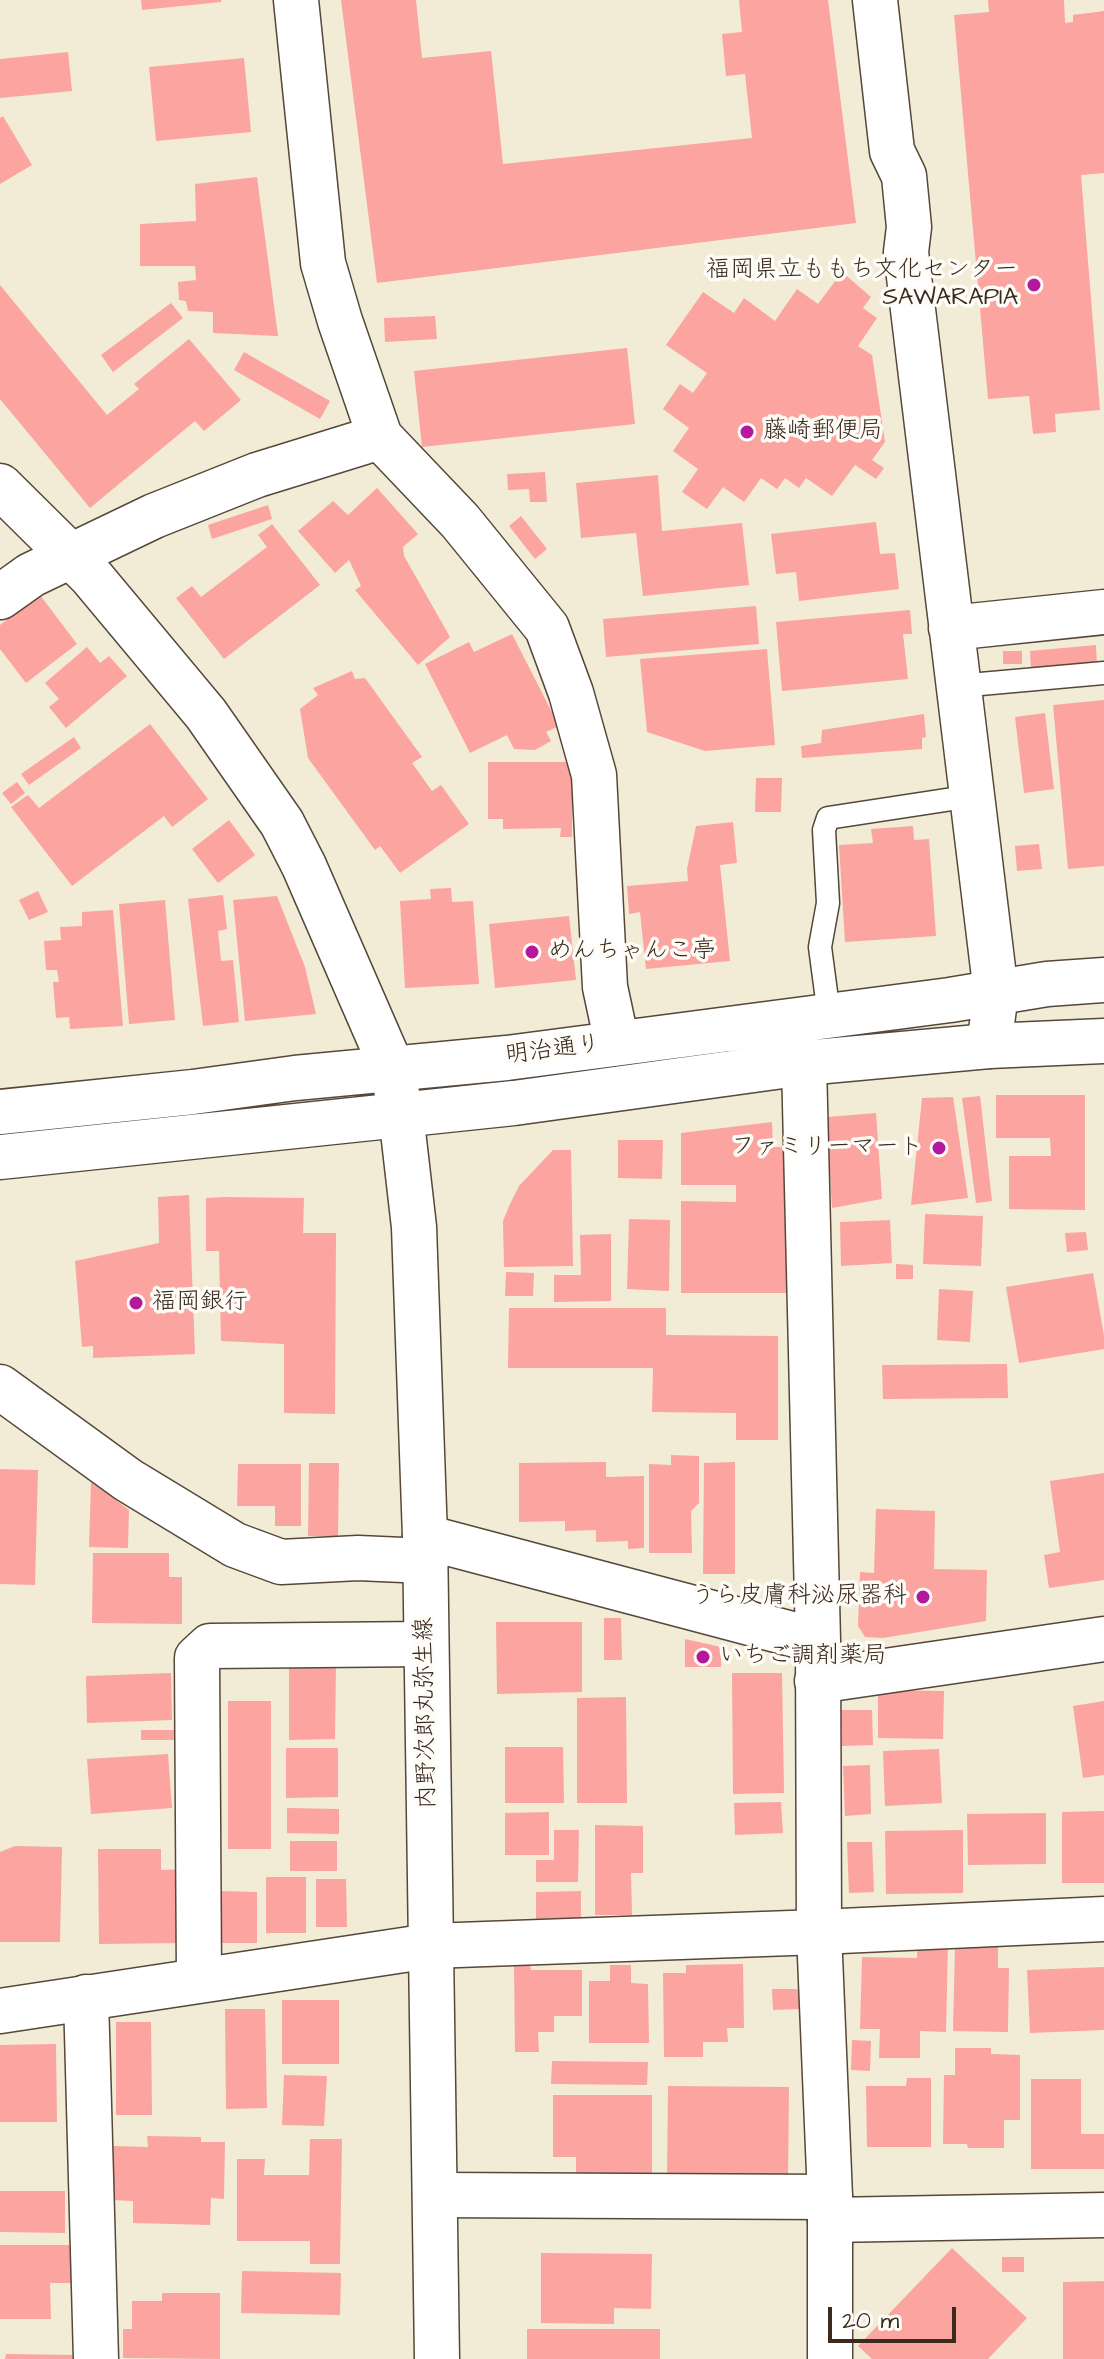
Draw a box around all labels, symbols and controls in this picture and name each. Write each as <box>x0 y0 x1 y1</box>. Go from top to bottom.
place label: 福岡県立ももち文化センター SAWARAPIA <box>706 257 1018 313</box>
marker: 福岡県立ももち文化センター SAWARAPIA <box>1025 276 1043 294</box>
place label: 藤崎郵便局 <box>763 418 883 446</box>
marker: 藤崎郵便局 <box>738 423 756 441</box>
place label: めんちゃんこ亭 <box>548 938 716 966</box>
marker: めんちゃんこ亭 <box>523 943 541 961</box>
street label: 明治通り <box>504 1031 602 1071</box>
place label: ファミリーマート <box>731 1134 923 1162</box>
marker: ファミリーマート <box>930 1139 948 1157</box>
place label: 福岡銀行 <box>152 1289 248 1317</box>
marker: 福岡銀行 <box>127 1294 145 1312</box>
place label: うら皮膚科泌尿器科 <box>691 1583 907 1611</box>
marker: うら皮膚科泌尿器科 <box>914 1588 932 1606</box>
street label: 内野次郎丸弥生線 <box>411 1617 443 1809</box>
place label: いちご調剤薬局 <box>719 1643 887 1671</box>
marker: いちご調剤薬局 <box>694 1648 712 1666</box>
scale bar <box>832 2291 960 2341</box>
text: 20 m <box>842 2304 899 2338</box>

